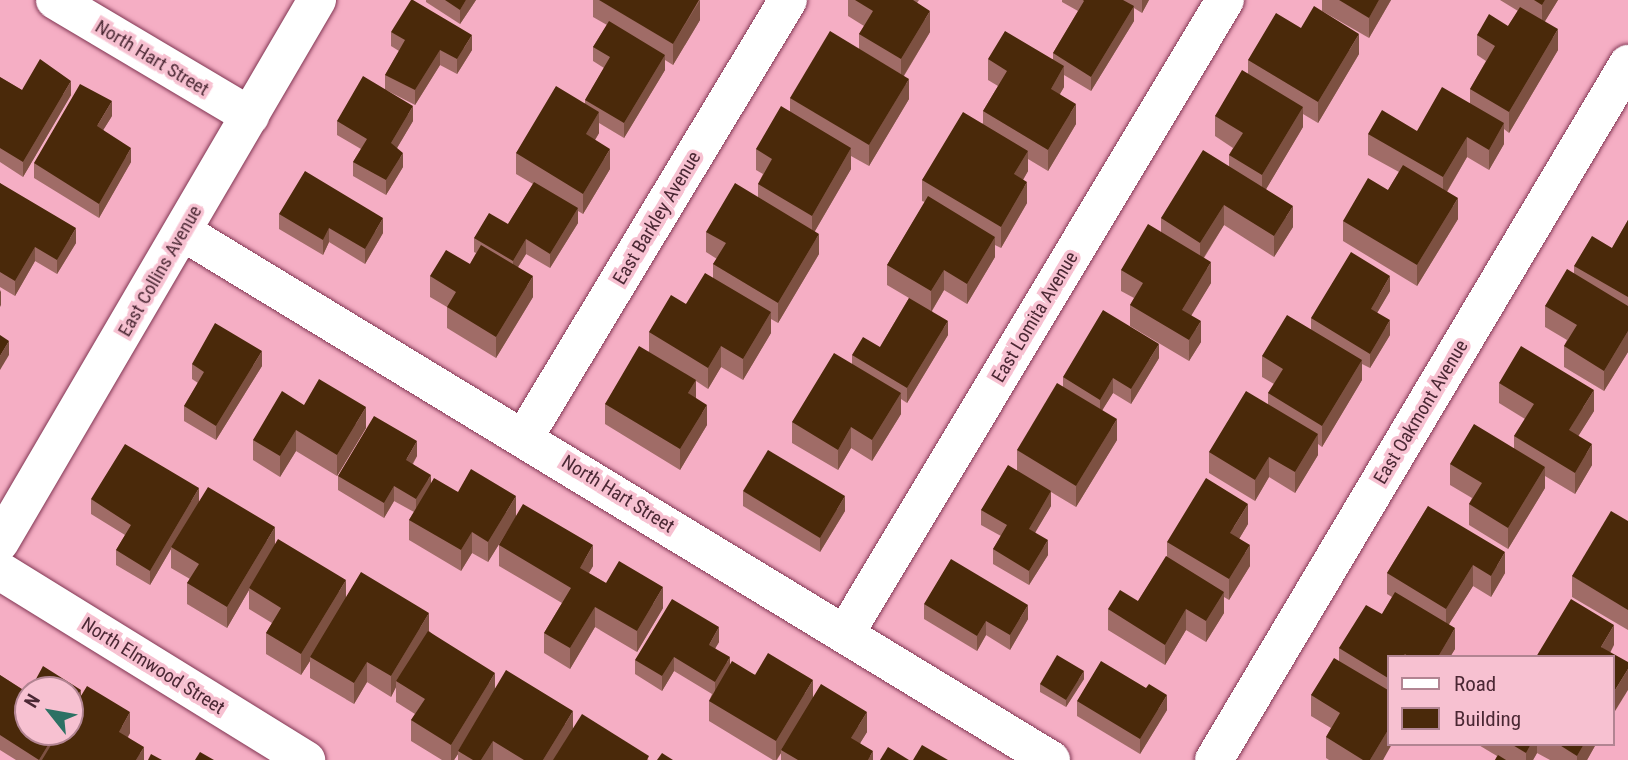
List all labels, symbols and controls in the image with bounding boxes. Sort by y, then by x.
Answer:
street label: North Hart Street [91,15,213,101]
street label: East Barkley Avenue [608,147,706,289]
street label: East Collins Avenue [113,201,207,341]
street label: East Lomita Avenue [987,248,1083,386]
street label: East Oakmont Avenue [1369,336,1473,488]
street label: North Hart Street [558,450,678,538]
street label: North Elmwood Street [77,613,229,719]
legend [1386,655,1614,746]
text: Road [1454,672,1496,696]
north arrow [14,676,84,746]
text: N [19,690,45,712]
text: Building [1454,707,1521,731]

